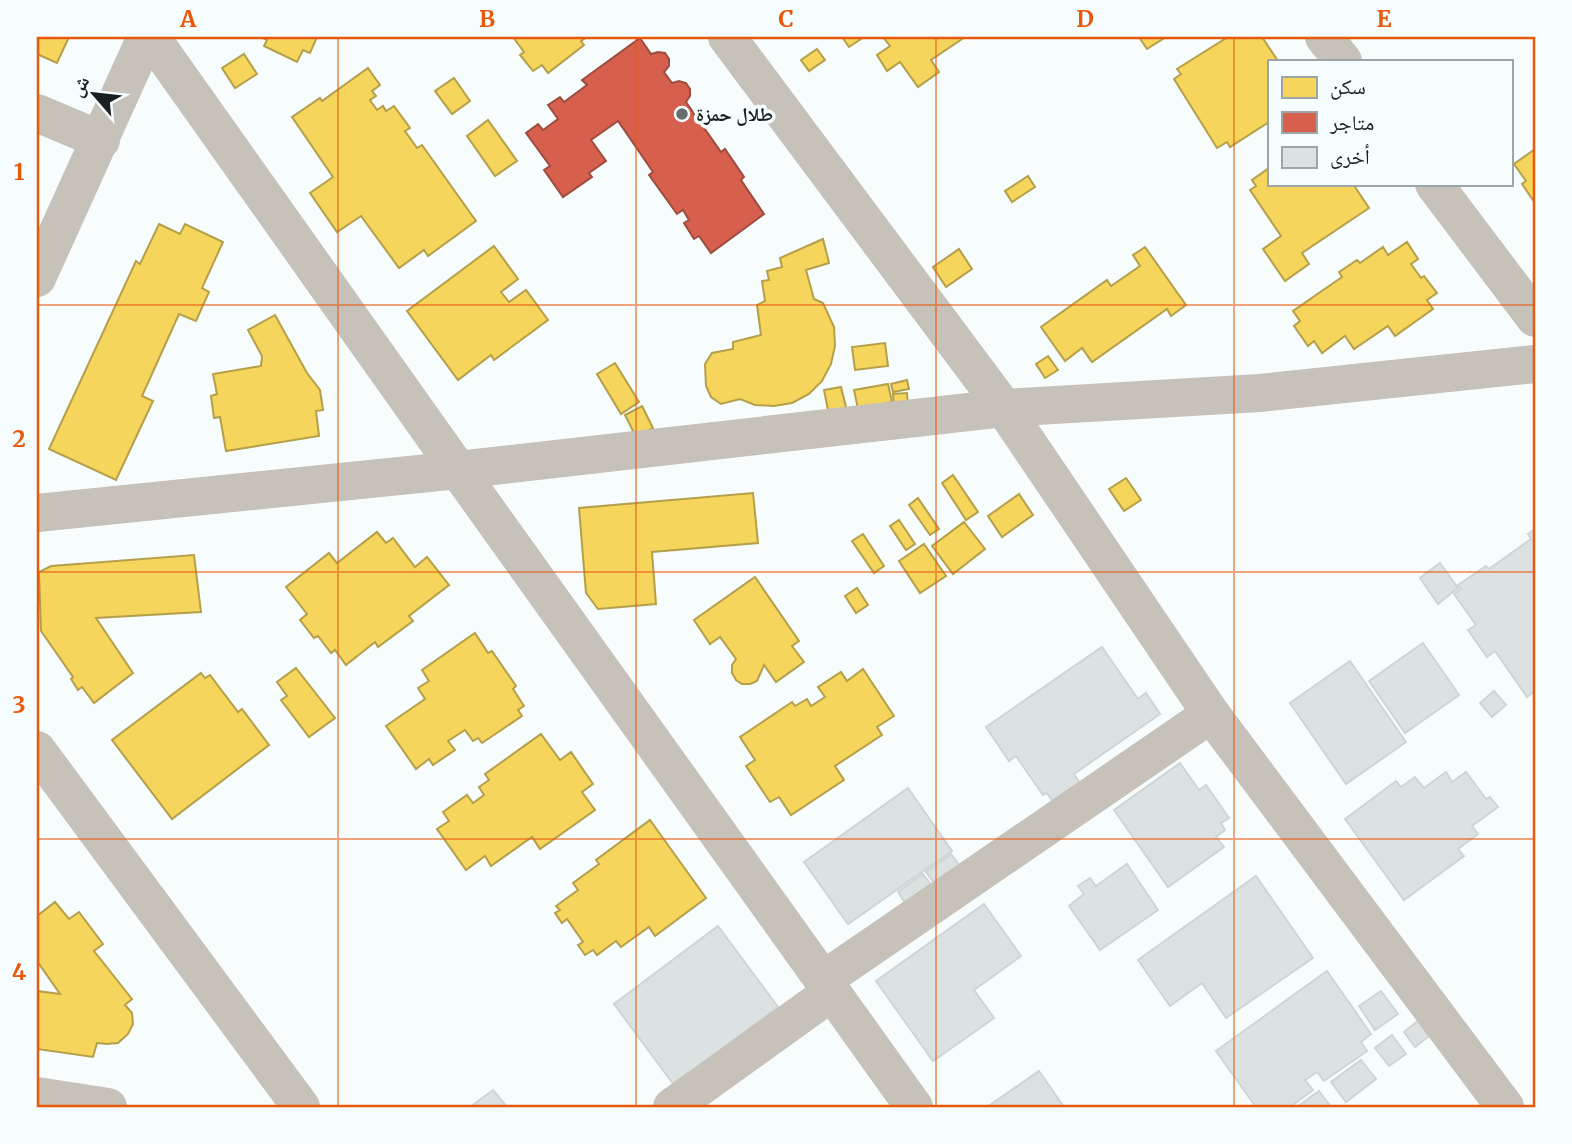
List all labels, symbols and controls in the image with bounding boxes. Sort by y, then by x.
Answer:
text: A [179,4,197,33]
text: B [479,4,495,33]
text: C [778,4,794,33]
text: D [1076,4,1094,33]
text: E [1376,4,1392,33]
north arrow [60,60,130,130]
legend [1268,60,1512,186]
text: ش [64,71,94,101]
text: سكن [1330,73,1366,100]
place label: طلال حمزة [696,102,773,126]
marker: طلال حمزة [674,106,690,122]
text: متاجر [1329,109,1374,136]
text: أخرى [1330,143,1370,170]
text: 1 [14,157,25,186]
text: 2 [12,424,26,453]
text: 3 [12,690,26,719]
text: 4 [12,957,27,986]

